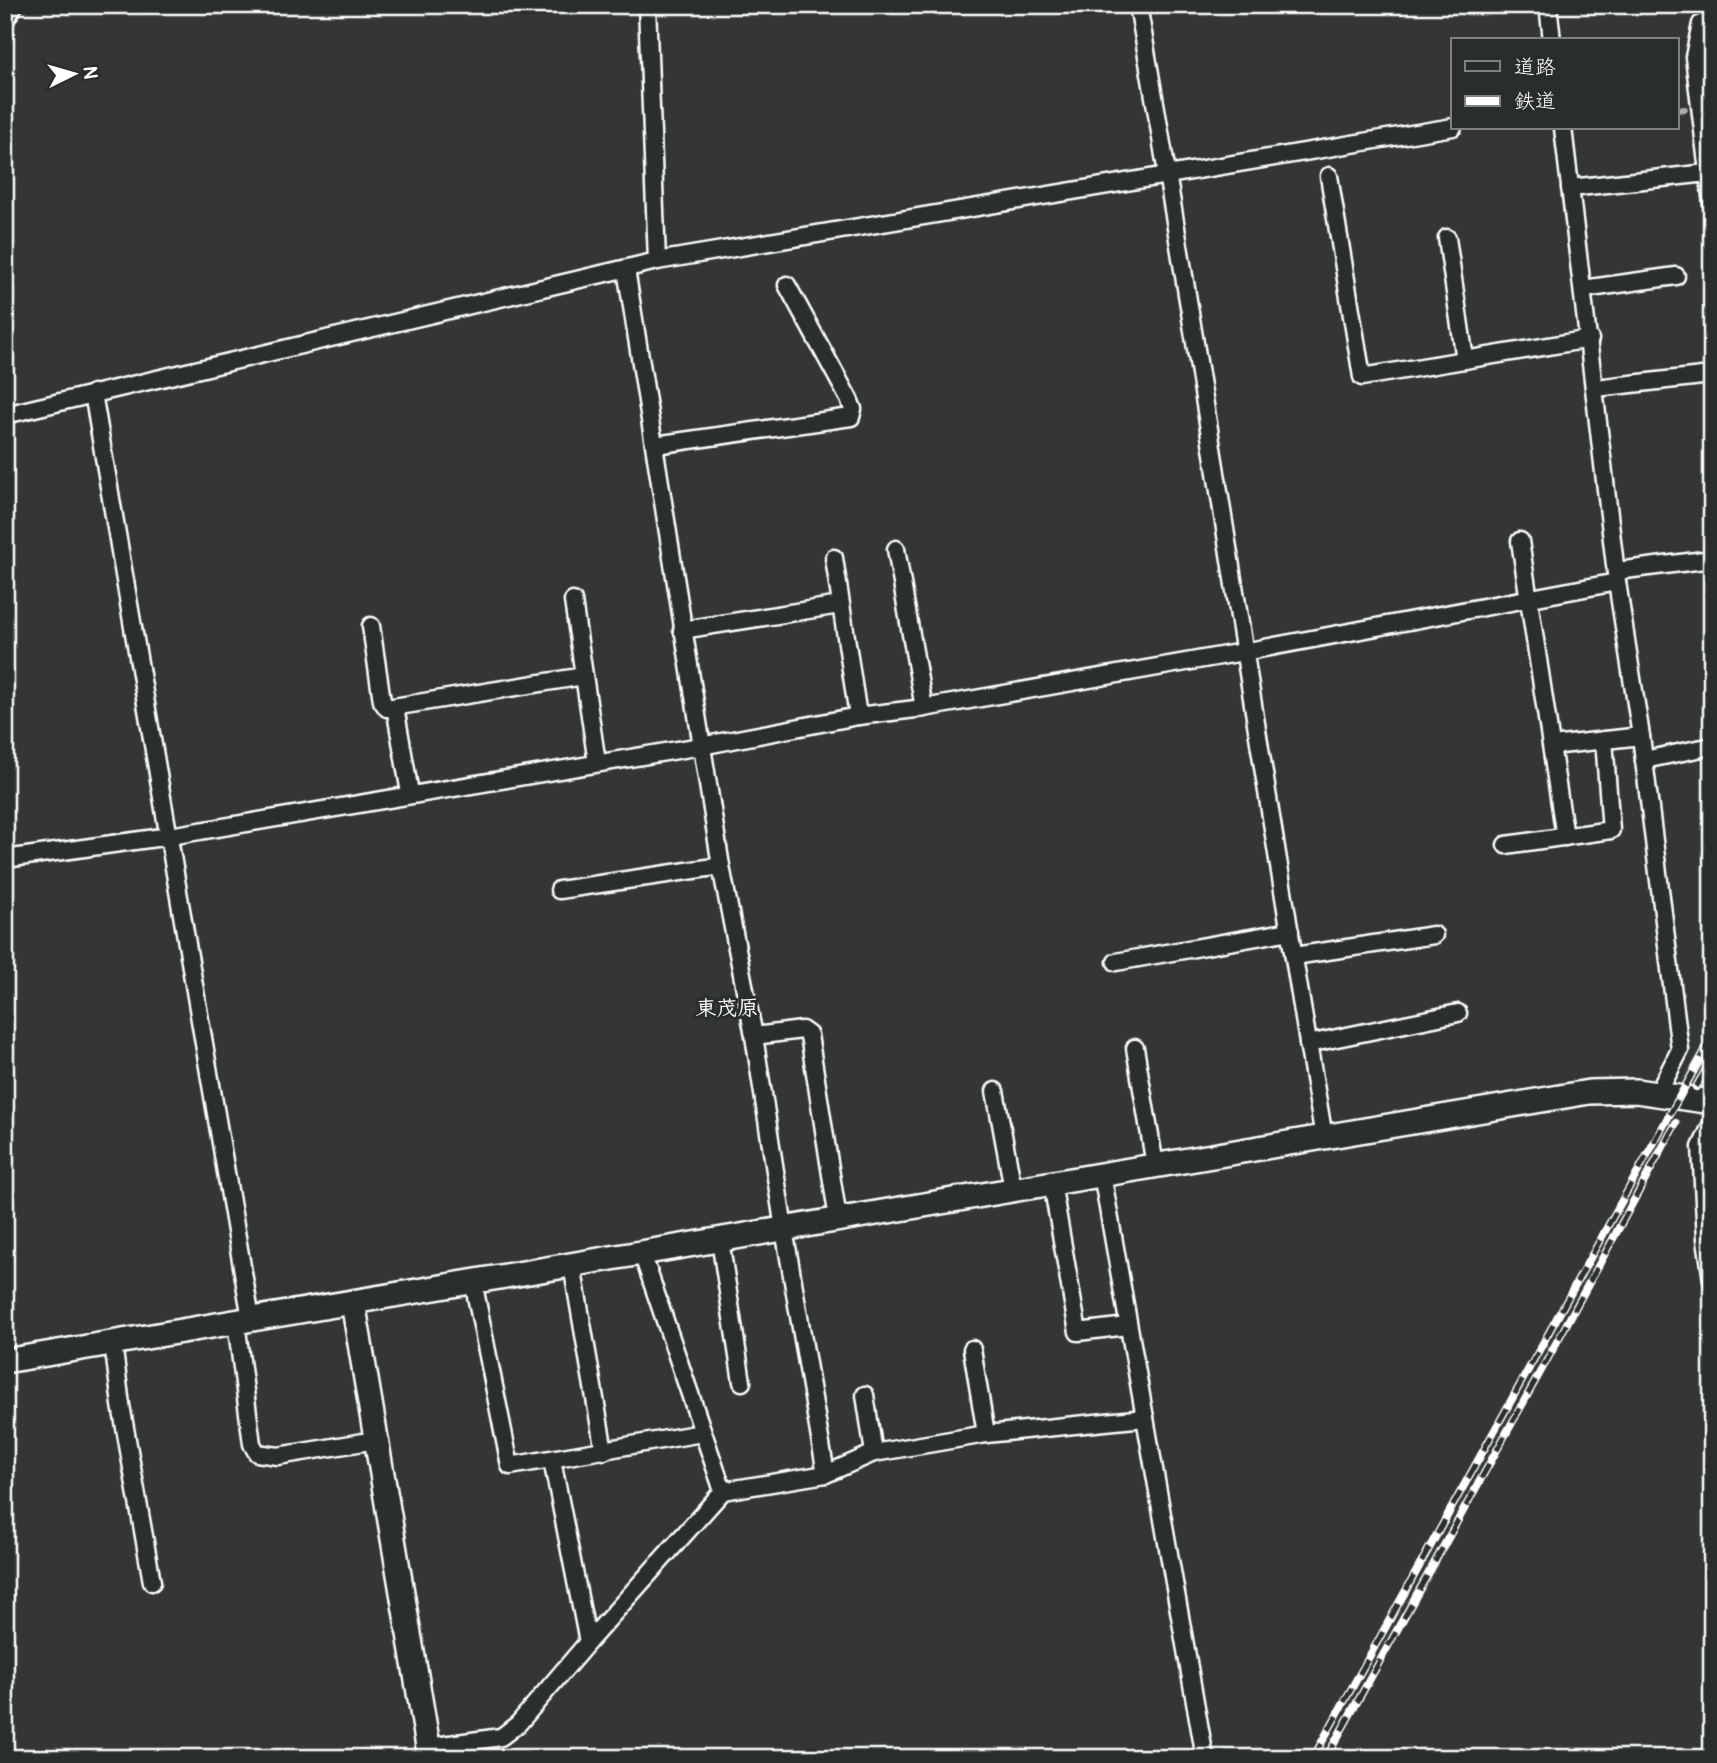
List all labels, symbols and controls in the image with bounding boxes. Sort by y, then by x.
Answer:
north arrow [38,38,108,108]
legend [1451,38,1678,130]
text: 道路 [1514,54,1556,81]
text: N [77,65,102,80]
text: 鉄道 [1514,88,1556,115]
district label: 東茂原 [696,995,759,1022]

